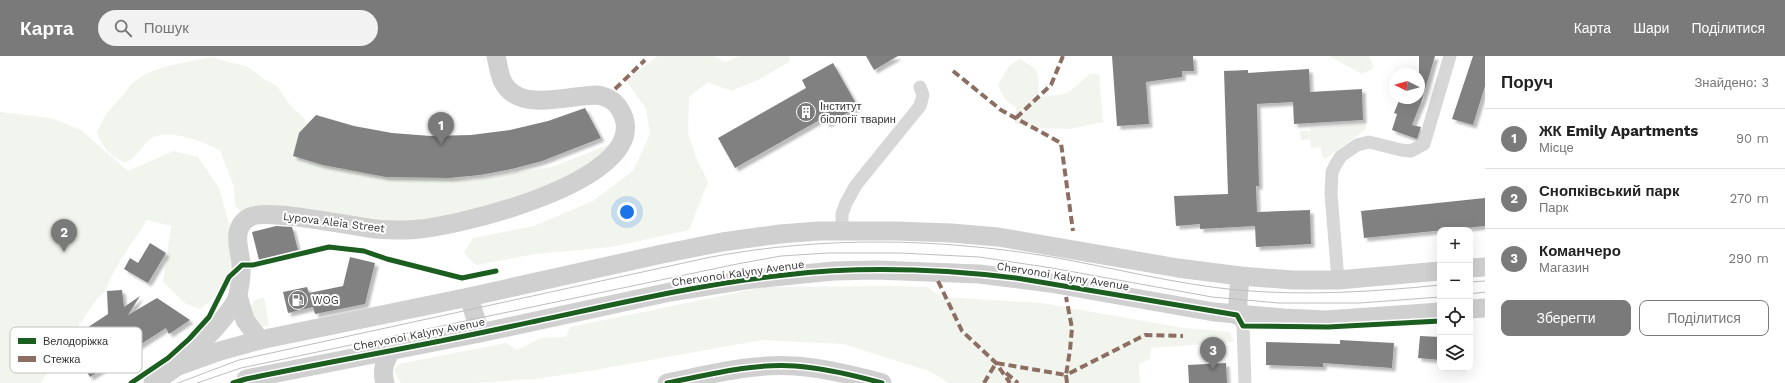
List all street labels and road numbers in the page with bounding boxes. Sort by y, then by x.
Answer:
street label: Lypova Aleia Street [282,210,386,235]
street label: Chervonoi Kalyny Avenue [671,258,805,289]
street label: Chervonoi Kalyny Avenue [996,260,1130,293]
street label: Chervonoi Kalyny Avenue [352,315,486,354]

